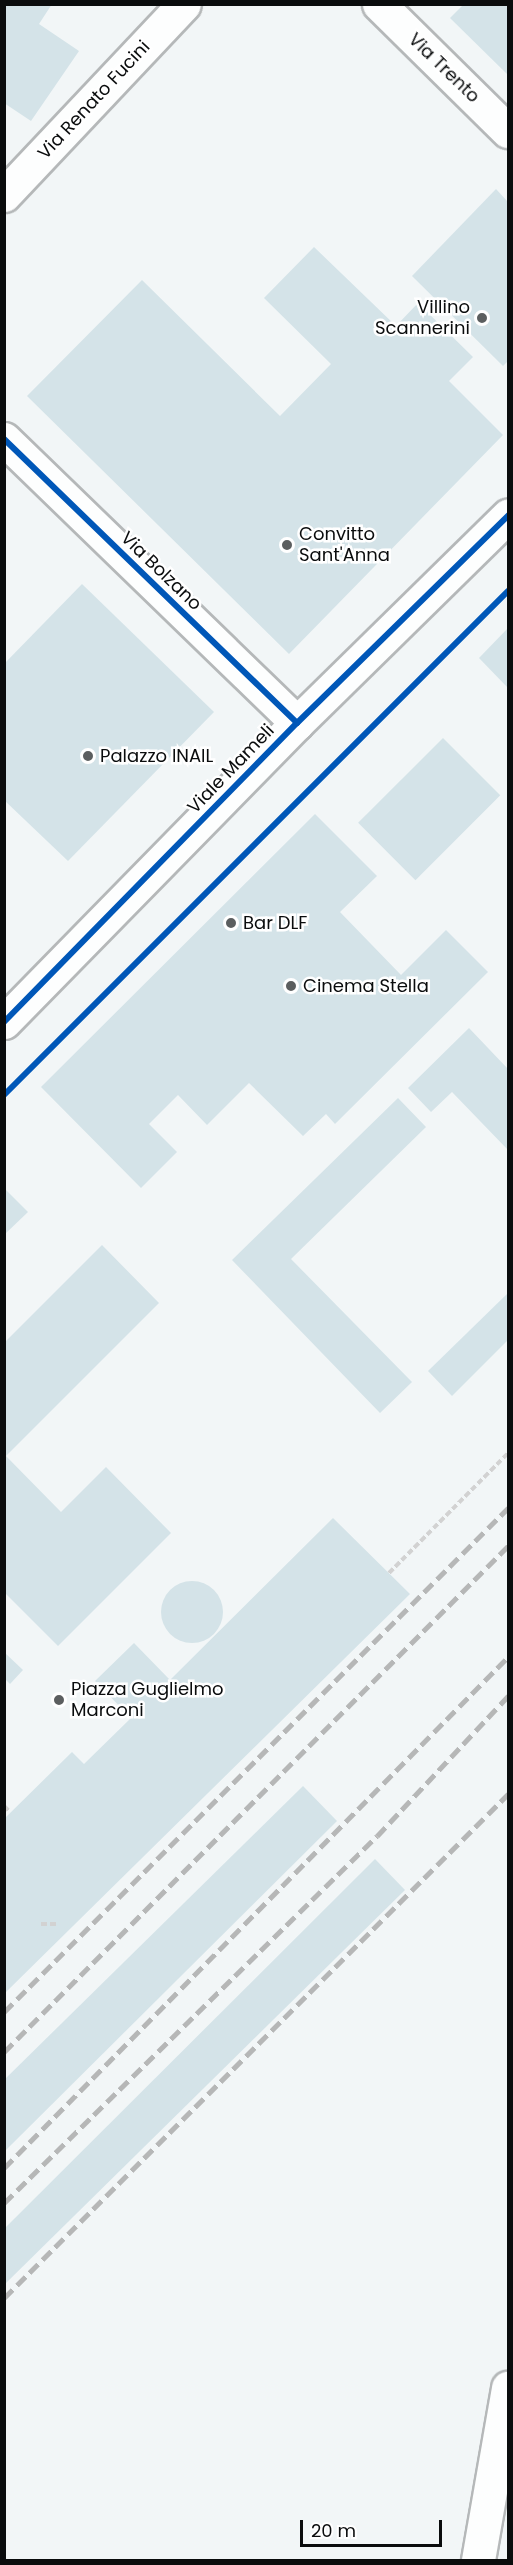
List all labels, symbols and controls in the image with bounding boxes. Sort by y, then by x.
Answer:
street label: Via Trento [404,29,484,107]
street label: Via Renato Fucini [34,36,154,164]
place label: Villino Scannerini [375,297,470,340]
marker: Villino Scannerini [475,311,489,325]
place label: Convitto Sant'Anna [299,524,390,566]
street label: Via Bolzano [116,527,206,615]
marker: Convitto Sant'Anna [280,538,294,552]
street label: Viale Mameli [183,720,279,818]
place label: Palazzo INAIL [100,745,213,767]
marker: Palazzo INAIL [81,749,95,763]
place label: Bar DLF [243,912,307,934]
marker: Bar DLF [224,916,238,930]
place label: Cinema Stella [303,975,429,997]
marker: Cinema Stella [284,979,298,993]
place label: Piazza Guglielmo Marconi [71,1679,224,1722]
marker: Piazza Guglielmo Marconi [52,1693,66,1707]
scale bar [303,2508,446,2546]
text: 20 m [311,2518,356,2543]

